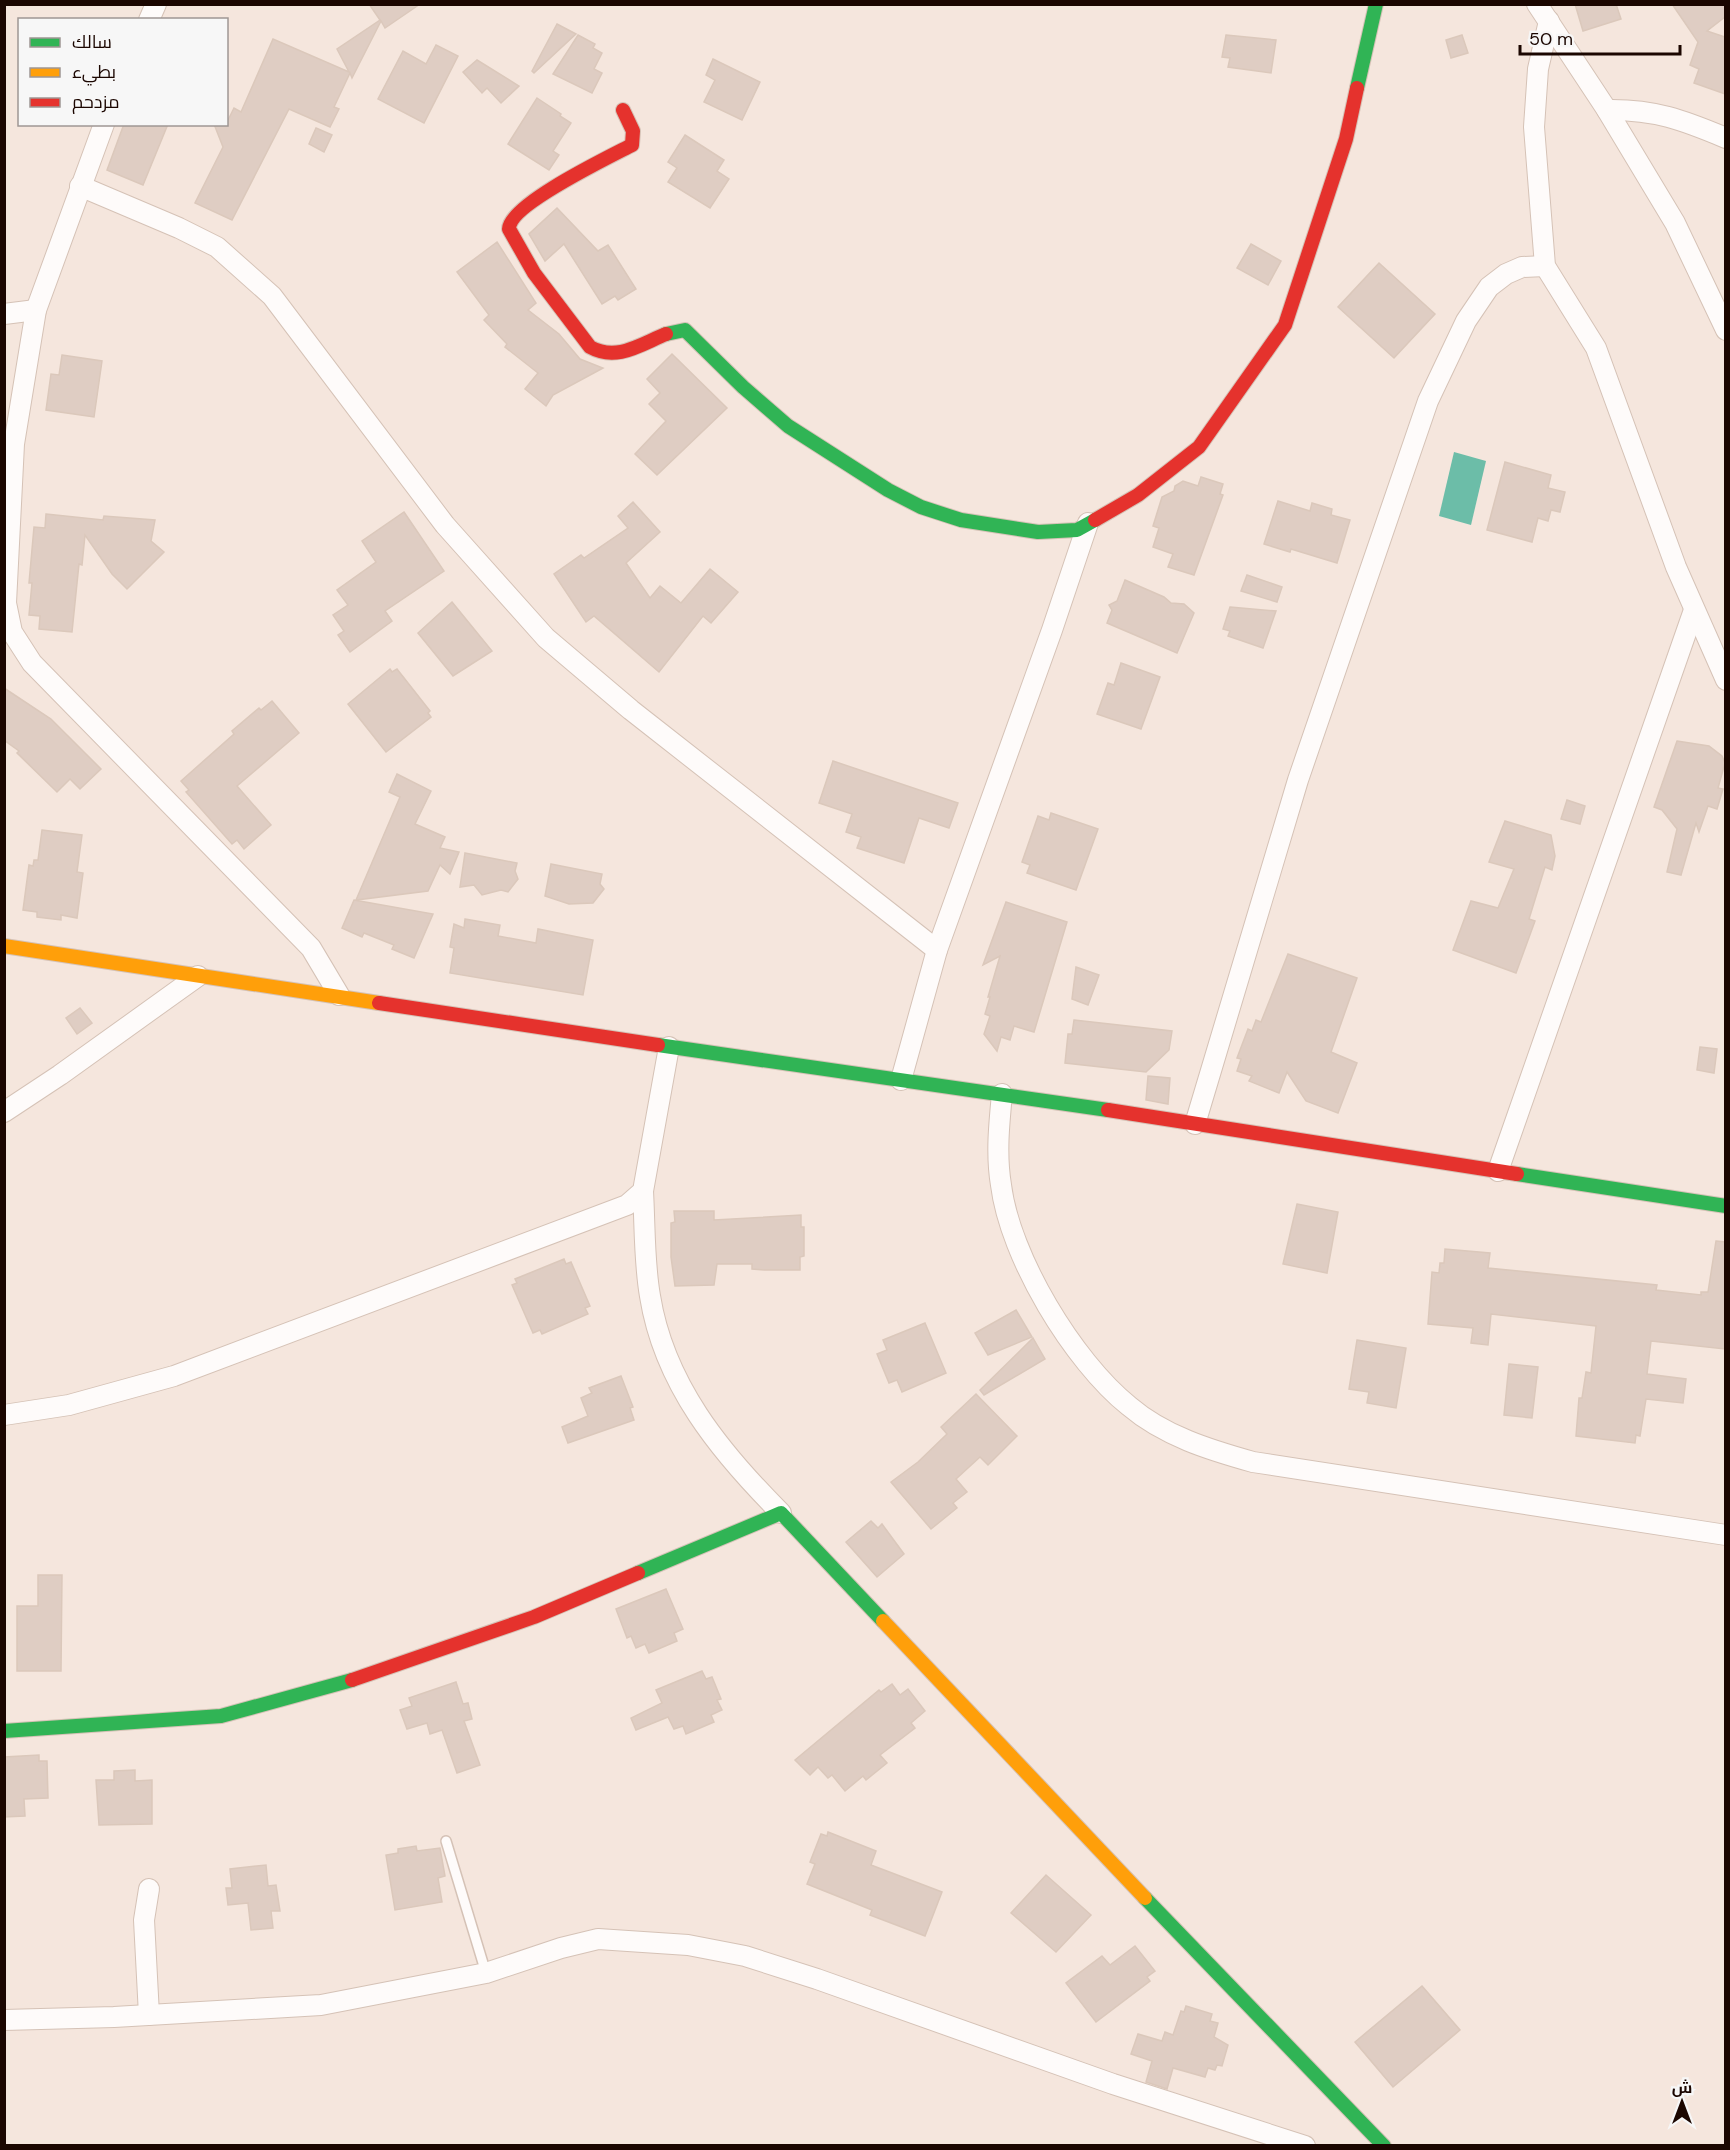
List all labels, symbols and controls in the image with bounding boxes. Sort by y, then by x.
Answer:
legend [18,18,228,126]
scale bar [1520,18,1680,56]
text: 50 m [1529,27,1573,51]
text: سالك [72,30,112,54]
text: بطيء [72,60,116,86]
text: مزدحم [72,90,120,114]
north arrow [1652,2072,1712,2132]
text: ش [1672,2077,1692,2098]

